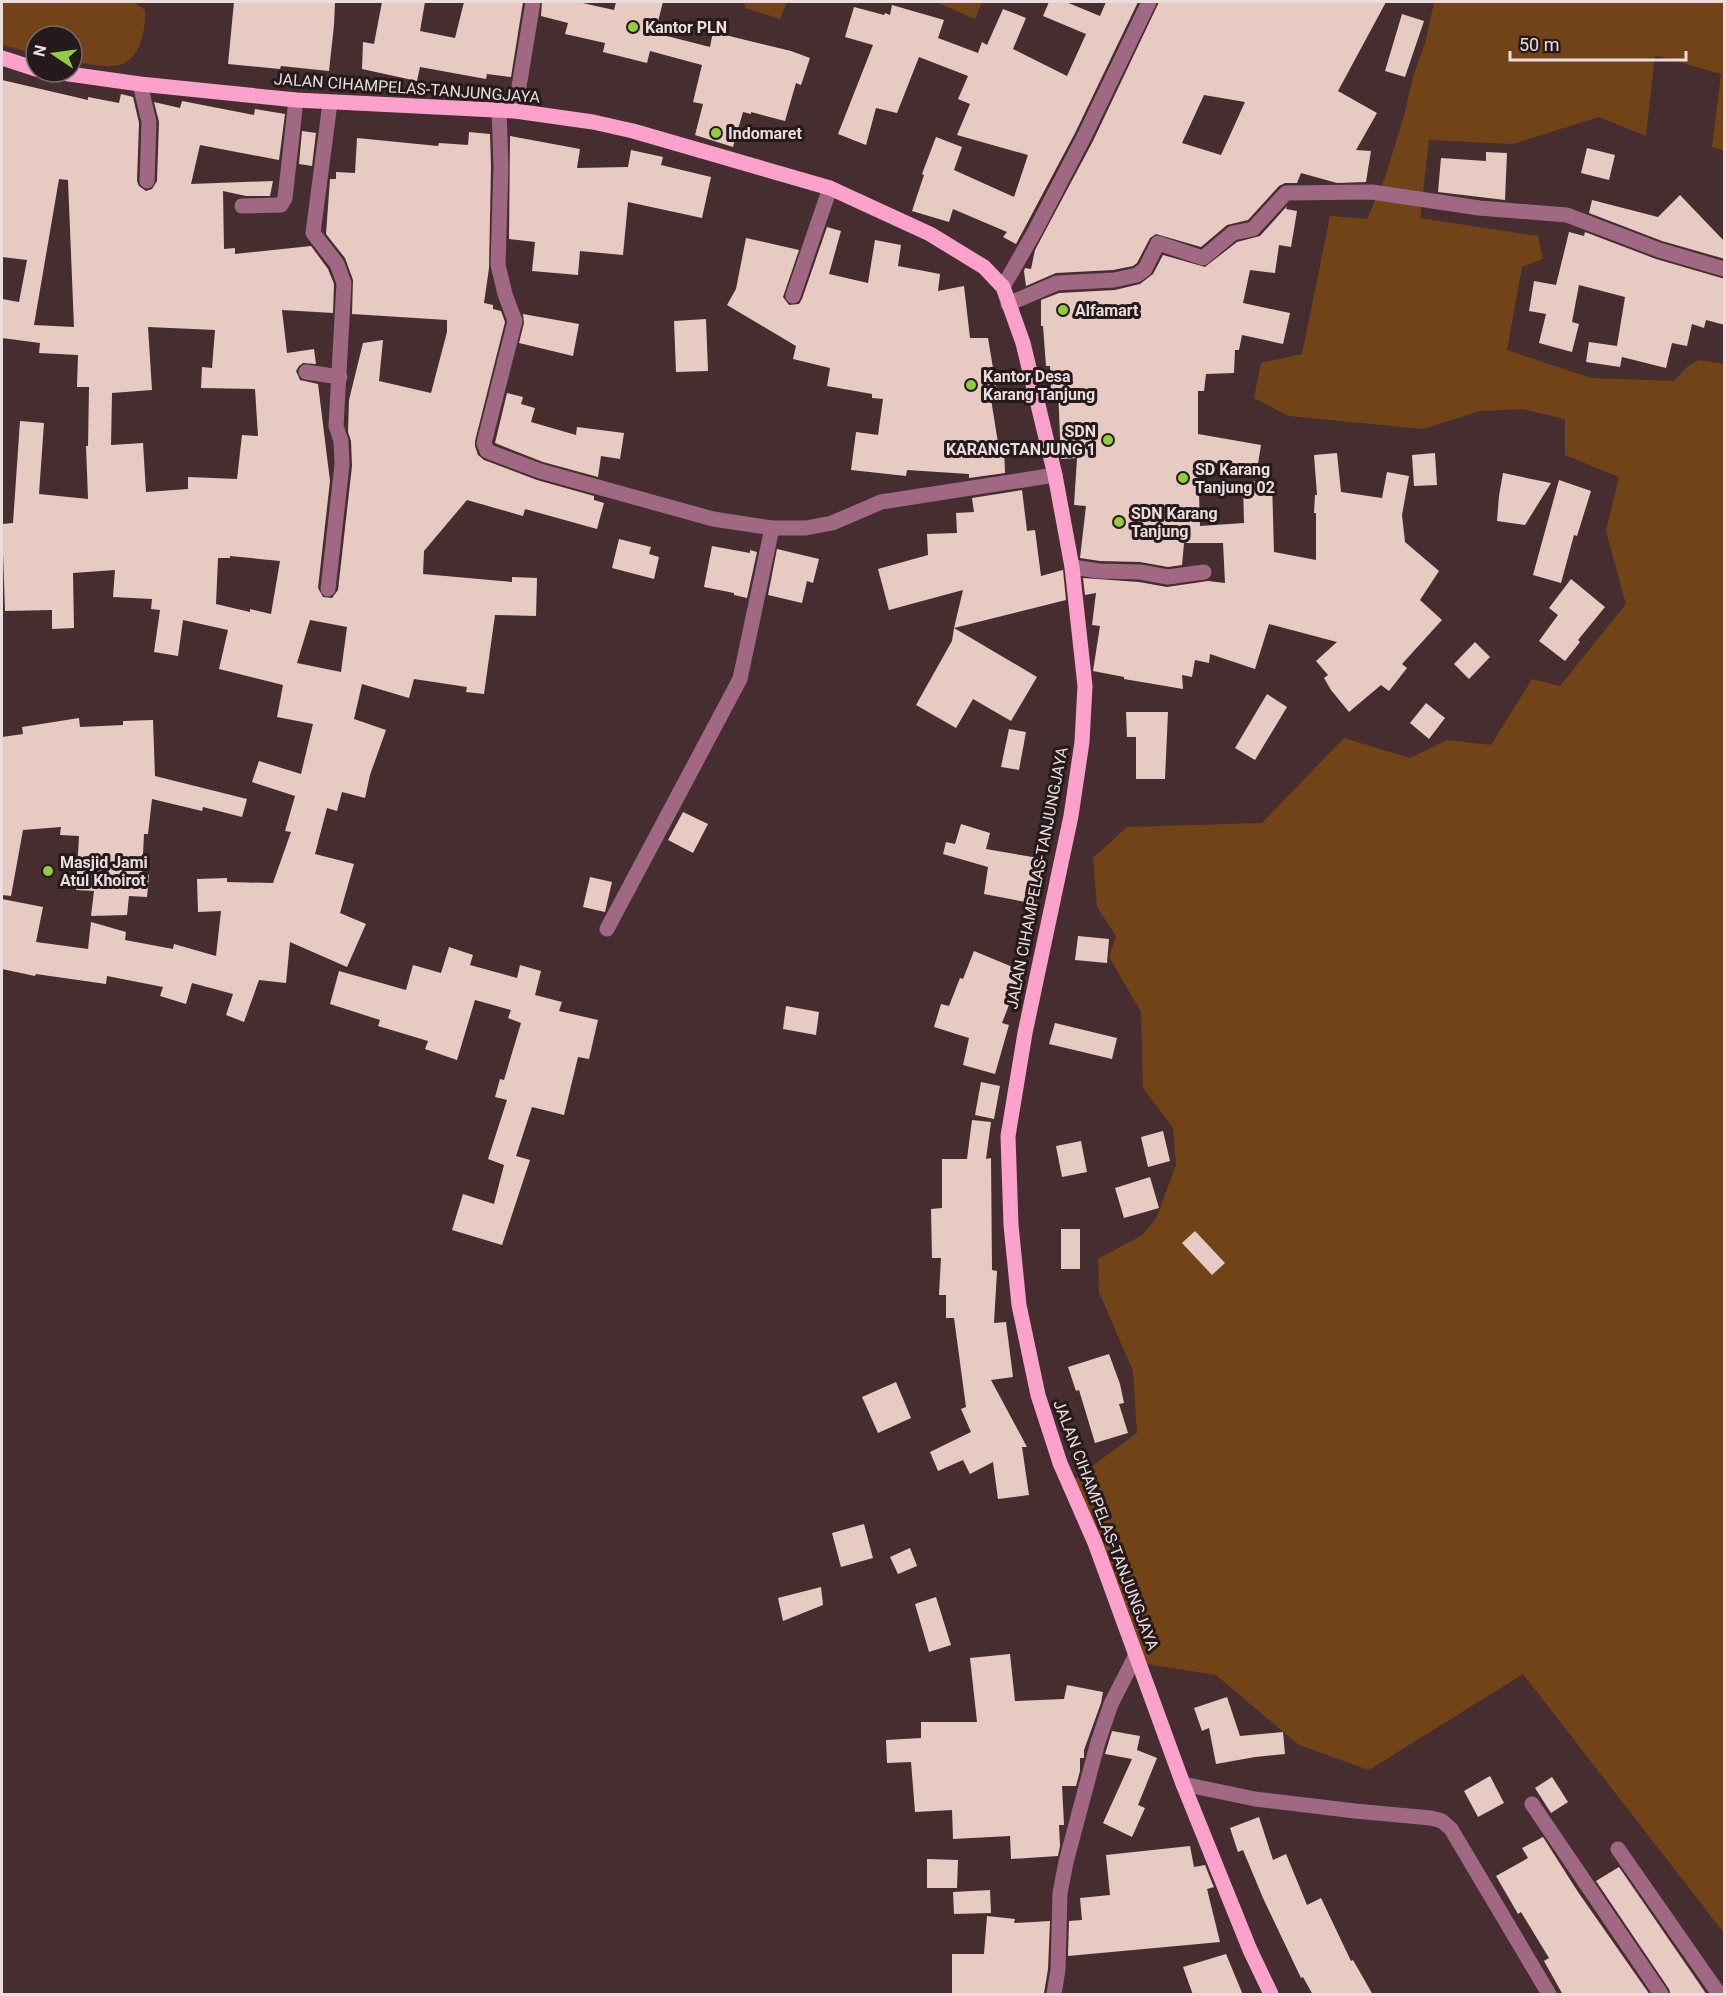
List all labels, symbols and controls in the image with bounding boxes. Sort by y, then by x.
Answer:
place label: Kantor PLN [645,18,727,37]
marker: Kantor PLN [626,20,640,34]
north arrow [24,24,84,84]
scale bar [1510,24,1686,62]
text: 50 m [1519,34,1559,55]
text: N [29,43,50,58]
street label: JALAN CIHAMPELAS-TANJUNGJAYA [273,69,541,107]
place label: Indomaret [728,124,802,143]
marker: Indomaret [709,126,723,140]
place label: Alfamart [1075,301,1139,320]
marker: Alfamart [1056,303,1070,317]
place label: Kantor Desa Karang Tanjung [983,367,1095,404]
marker: Kantor Desa Karang Tanjung [964,378,978,392]
place label: SDN KARANGTANJUNG 1 [946,422,1096,459]
marker: SDN KARANGTANJUNG 1 [1101,433,1115,447]
place label: SD Karang Tanjung 02 [1195,460,1275,497]
marker: SD Karang Tanjung 02 [1176,471,1190,485]
place label: SDN Karang Tanjung [1131,504,1218,541]
marker: SDN Karang Tanjung [1112,515,1126,529]
street label: JALAN CIHAMPELAS-TANJUNGJAYA [1002,745,1072,1011]
place label: Masjid Jami Atul Khoirot [60,853,148,890]
marker: Masjid Jami Atul Khoirot [41,864,55,878]
street label: JALAN CIHAMPELAS-TANJUNGJAYA [1049,1397,1163,1653]

